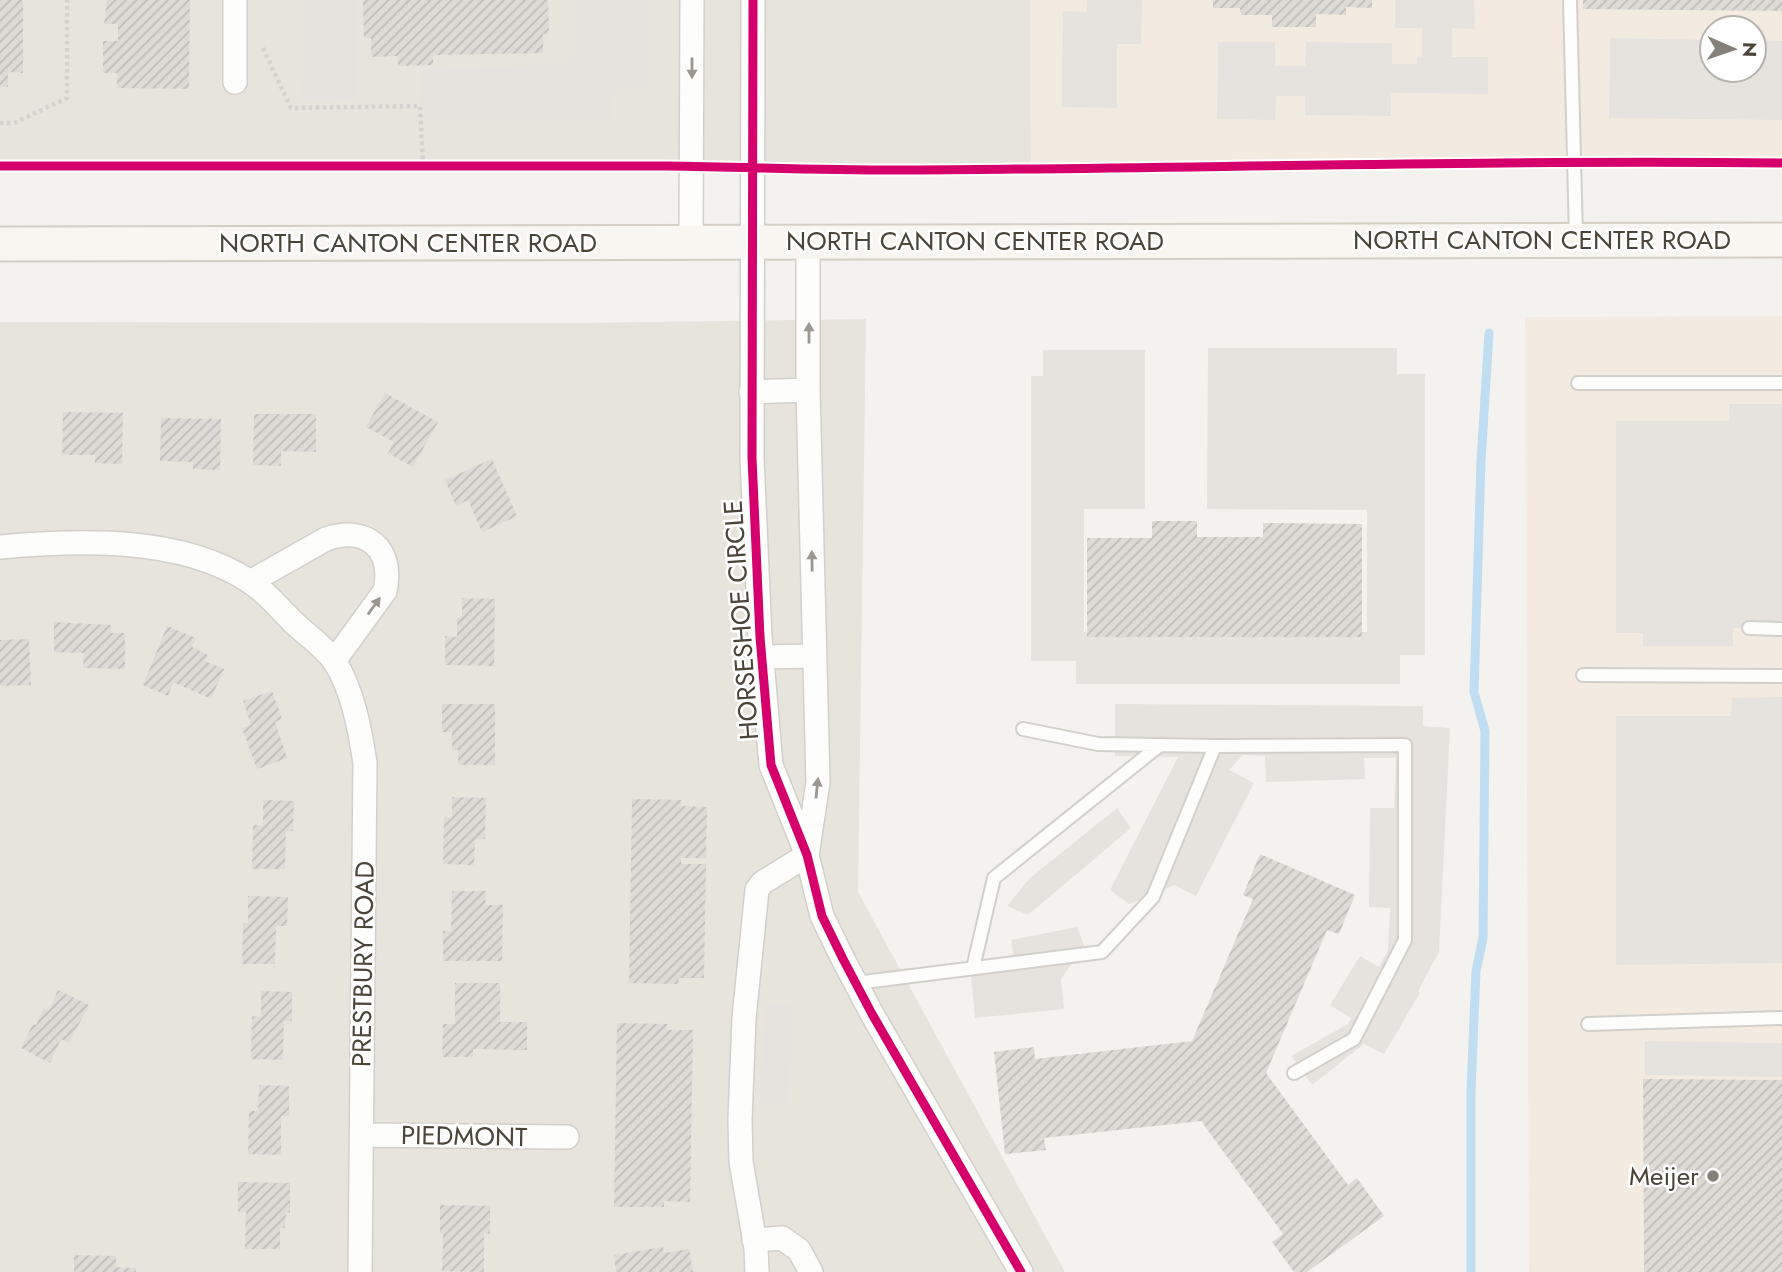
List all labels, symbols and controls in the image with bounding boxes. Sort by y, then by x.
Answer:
north arrow [1698,14,1768,84]
text: N [1736,42,1763,58]
one-way arrow [686,57,698,79]
street label: NORTH CANTON CENTER ROAD [1353,221,1731,259]
street label: NORTH CANTON CENTER ROAD [786,222,1164,260]
street label: NORTH CANTON CENTER ROAD [219,224,597,262]
one-way arrow [803,322,815,344]
street label: HORSESHOE CIRCLE [714,499,768,741]
one-way arrow [807,549,818,571]
one-way arrow [367,597,381,615]
one-way arrow [811,777,822,799]
street label: PRESTBURY ROAD [342,861,384,1067]
street label: PIEDMONT [400,1116,528,1156]
place label: Meijer [1629,1157,1699,1195]
marker: Meijer [1705,1168,1721,1184]

